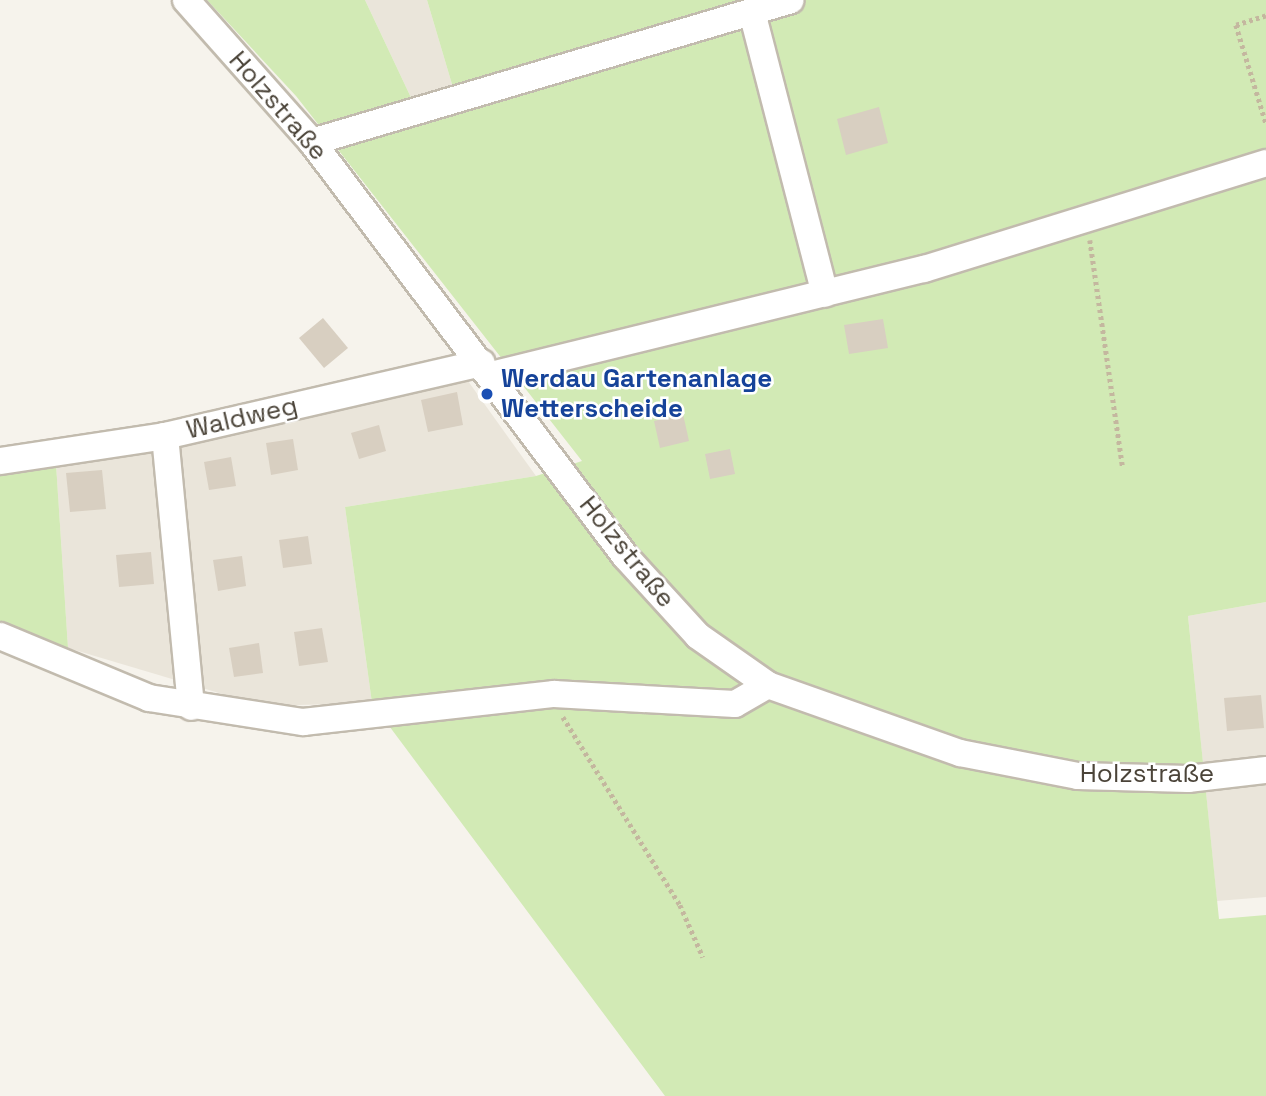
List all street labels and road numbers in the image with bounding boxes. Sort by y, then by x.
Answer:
street label: Holzstraße [222,45,334,167]
street label: Waldweg [183,390,301,446]
street label: Holzstraße [573,490,681,614]
street label: Holzstraße [1080,758,1214,790]

